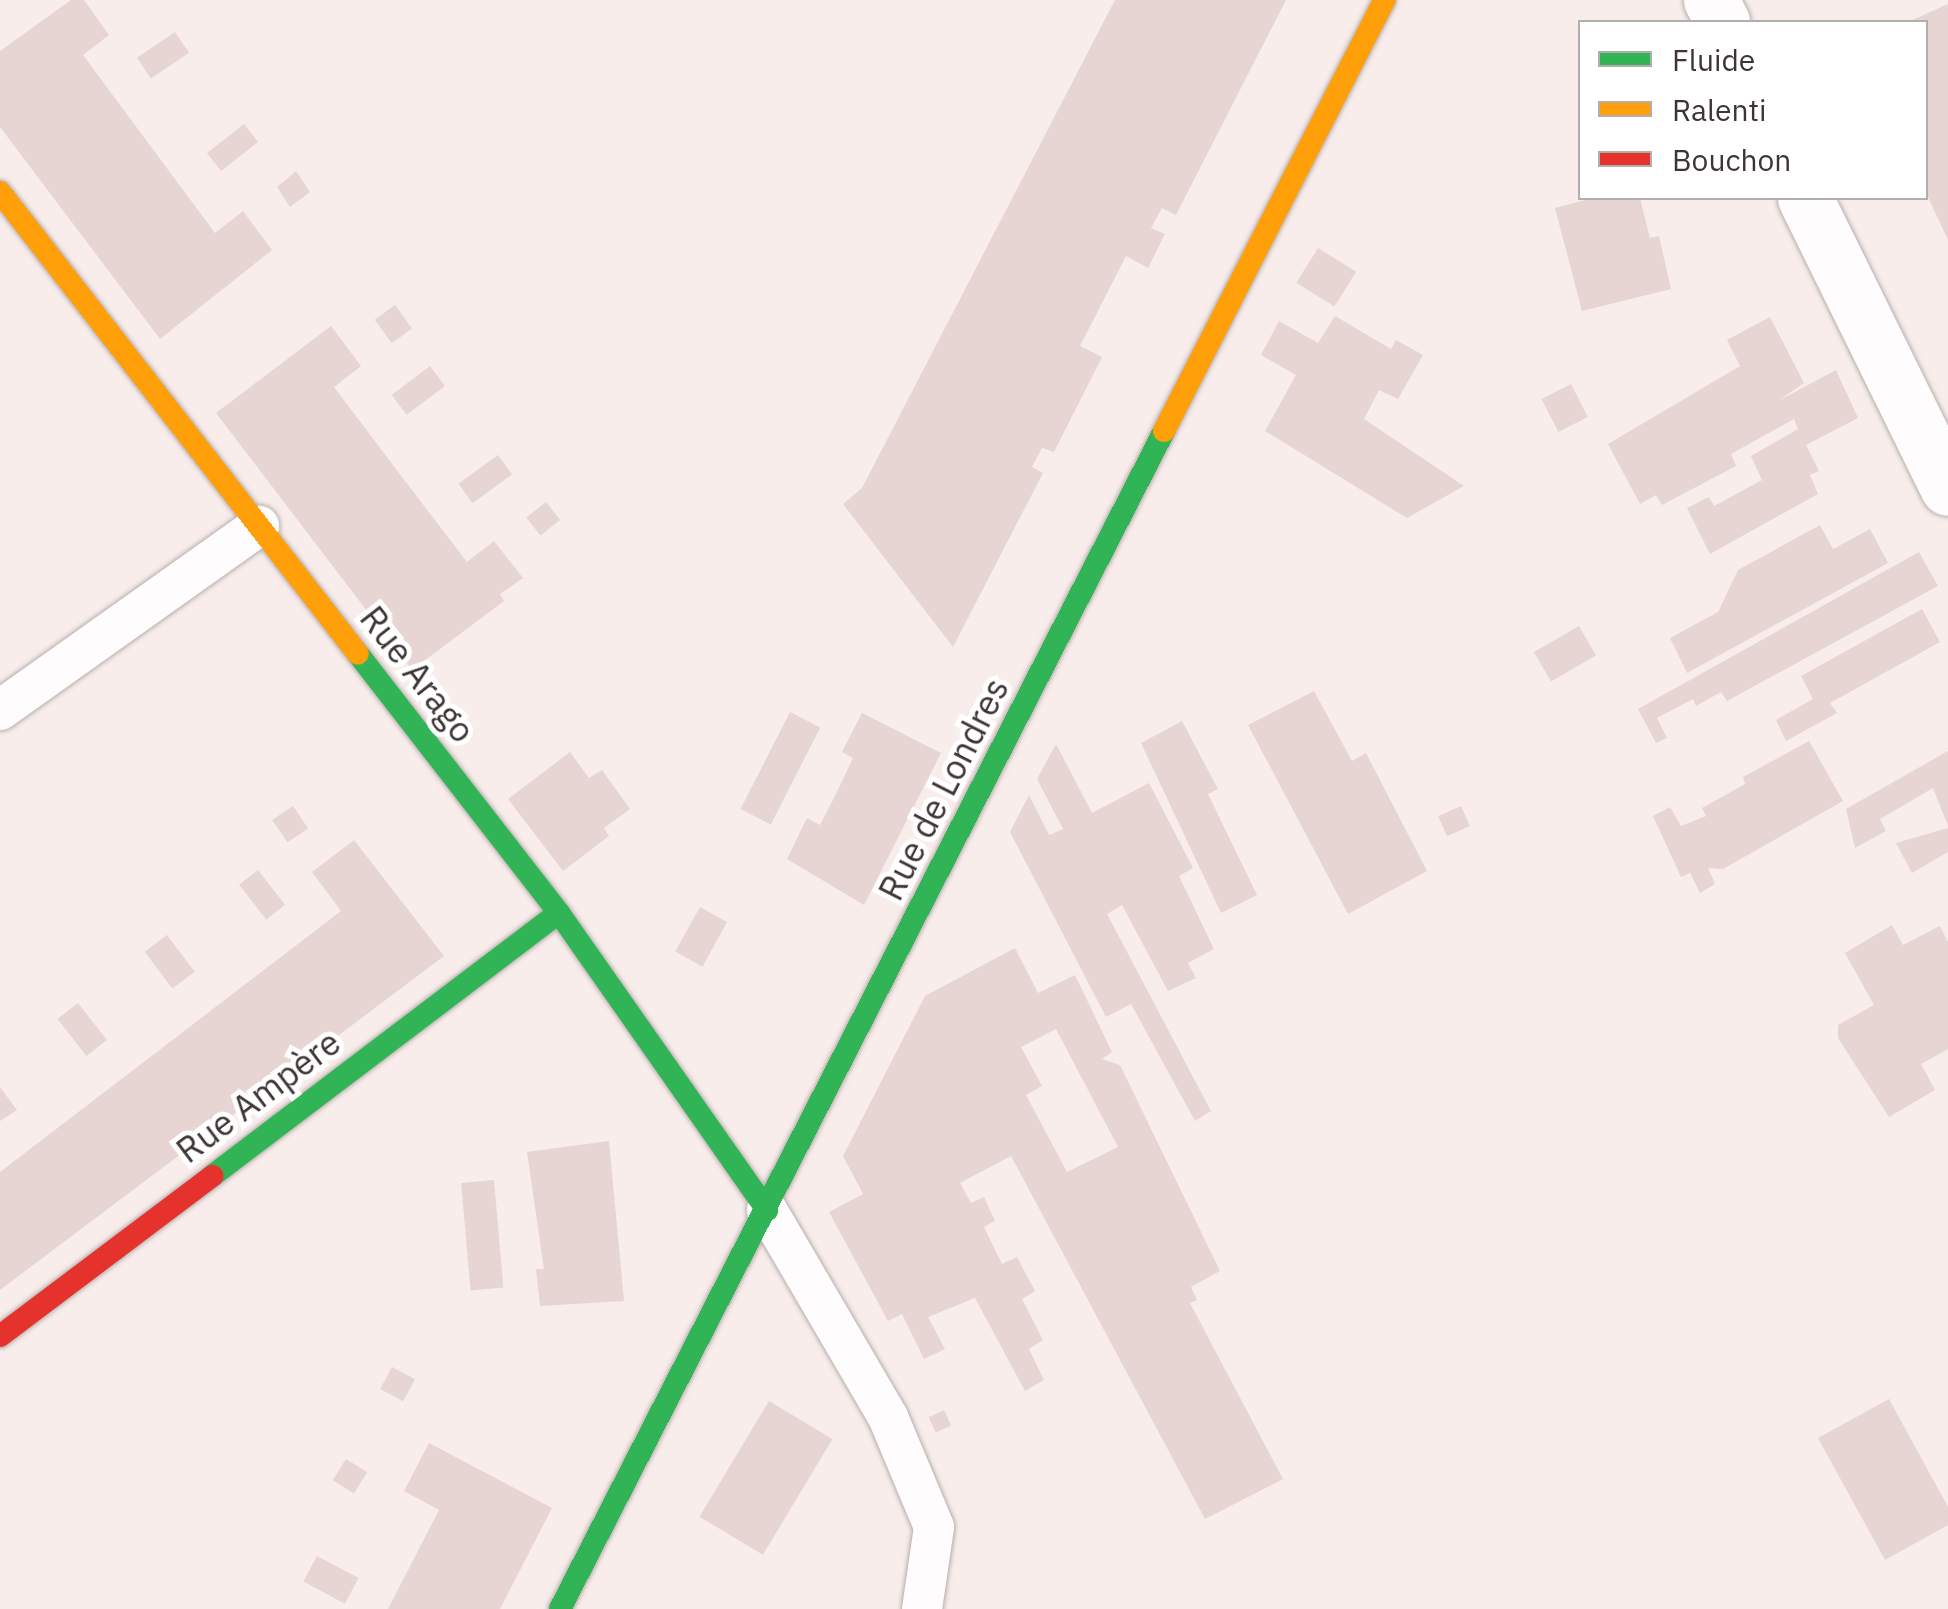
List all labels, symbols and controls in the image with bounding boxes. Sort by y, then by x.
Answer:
legend [1578,20,1928,200]
text: Fluide [1672,40,1755,79]
text: Ralenti [1672,90,1767,129]
text: Bouchon [1672,140,1791,179]
street label: Rue Arago [352,597,484,751]
street label: Rue de Londres [869,671,1017,907]
street label: Rue Ampère [168,1021,348,1171]

